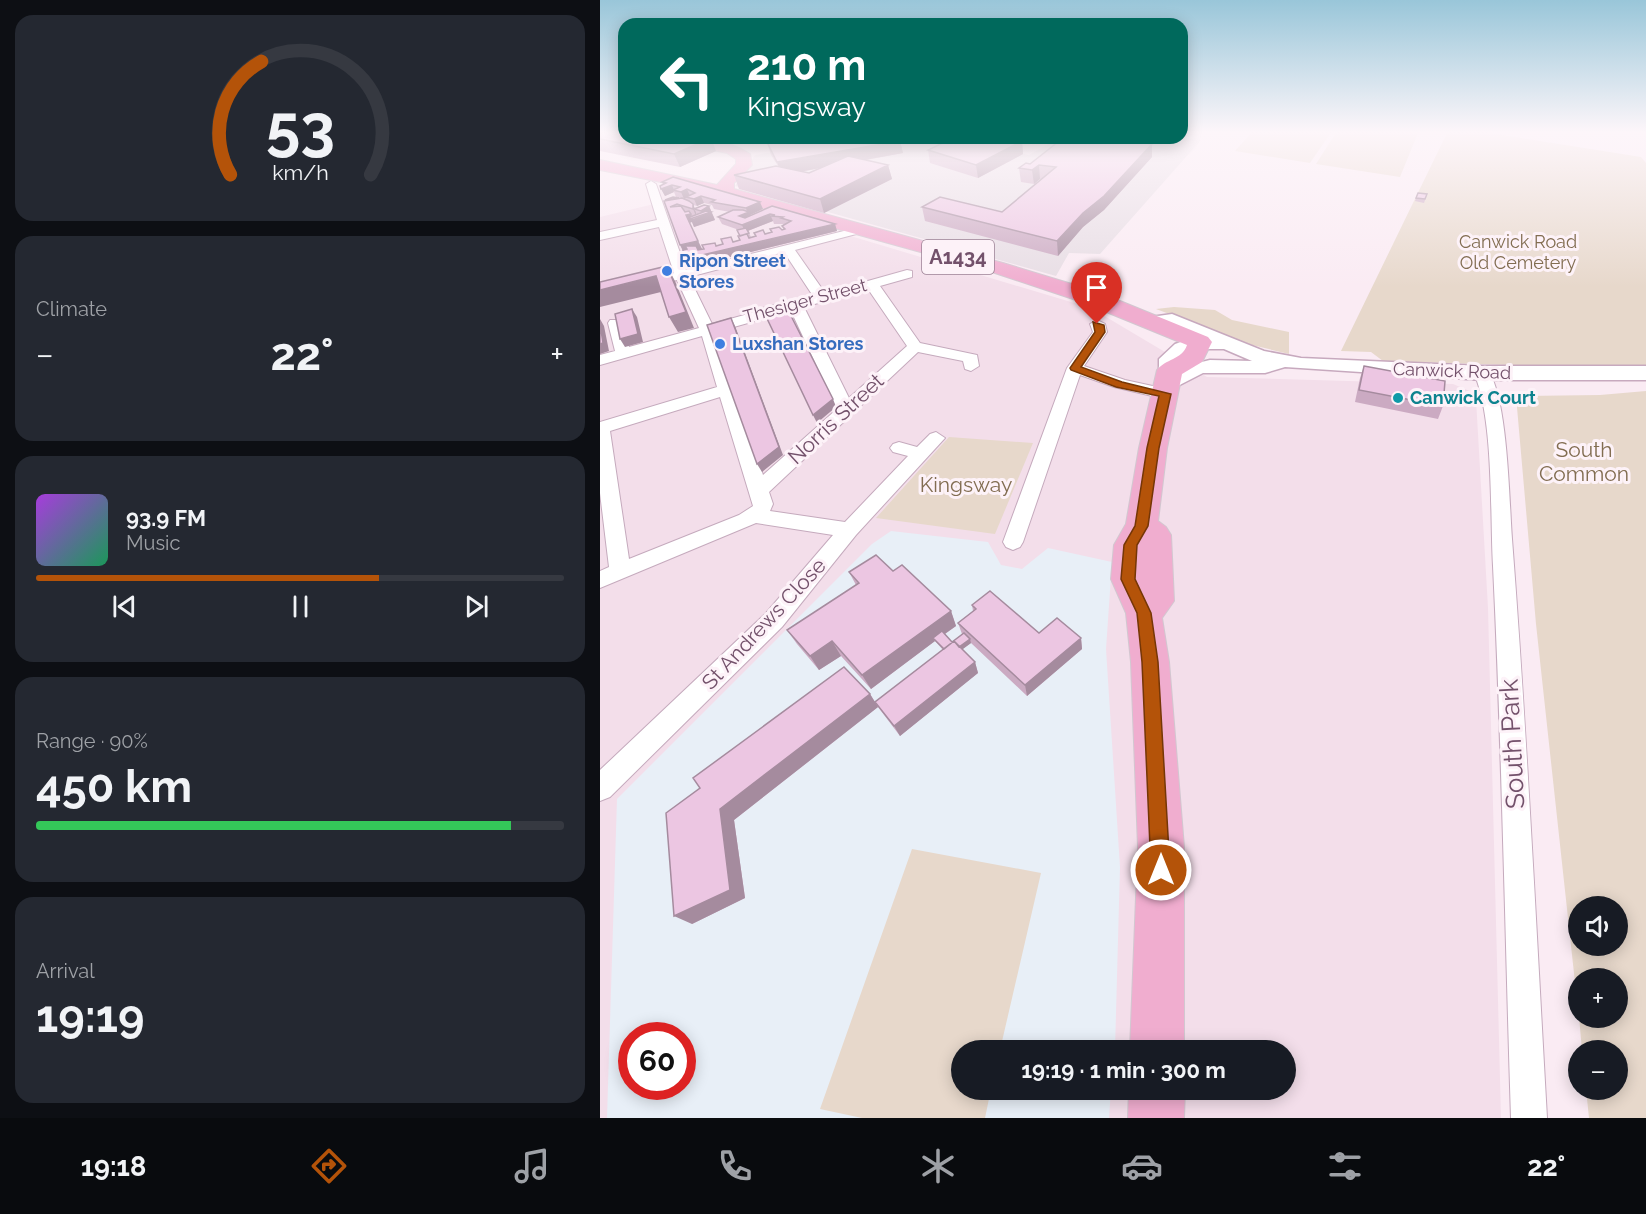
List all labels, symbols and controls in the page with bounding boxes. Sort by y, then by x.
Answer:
text: 210 m [747,41,866,90]
icon: left [648,42,726,120]
text: 53 [265,90,335,164]
text: Kingsway [747,91,866,122]
text: km/h [272,160,328,185]
park label: Canwick Road Old Cemetery [1459,231,1577,273]
road number: A1434 [922,240,994,274]
place label: Ripon Street Stores [679,250,786,292]
pin [1071,262,1122,324]
marker: Ripon Street Stores [660,264,674,278]
icon: arrive [1080,271,1113,304]
street label: Thesiger Street [741,274,869,327]
text: Climate [36,297,107,321]
text: 22° [270,328,334,381]
place label: Luxshan Stores [732,333,864,354]
text: − [36,335,54,374]
text: + [550,335,564,374]
marker: Luxshan Stores [713,337,727,351]
street label: Canwick Road [1393,358,1511,383]
street label: Norris Street [783,368,889,469]
place label: Canwick Court [1410,387,1536,408]
marker: Canwick Court [1391,391,1405,405]
park label: South Common [1539,437,1629,486]
park label: Kingsway [920,472,1012,497]
text: 93.9 FM [126,505,206,531]
text: Music [126,531,180,555]
street label: St Andrews Close [696,553,831,694]
icon: previous [108,590,141,623]
icon: pause [284,590,317,623]
icon: next [460,590,493,623]
street label: South Park [1494,678,1530,810]
text: Range · 90% [36,729,148,753]
text: 450 km [36,760,192,813]
position arrow [1129,838,1193,902]
map controls [1568,896,1628,1100]
button: sound [1568,896,1628,956]
text: Arrival [36,959,95,983]
button: + [1568,968,1628,1028]
text: 19:19 [36,990,145,1043]
speed limit sign: 60 [618,1022,696,1100]
button: − [1568,1040,1628,1100]
text: 19:19 · 1 min · 300 m [1021,1057,1226,1083]
icon: directions [308,1145,350,1187]
icon: music [511,1145,553,1187]
icon: phone [714,1145,756,1187]
icon: climate [917,1145,959,1187]
icon: car [1121,1145,1163,1187]
icon: filters [1324,1145,1366,1187]
text: 19:18 [81,1151,146,1182]
text: 22° [1527,1151,1565,1182]

